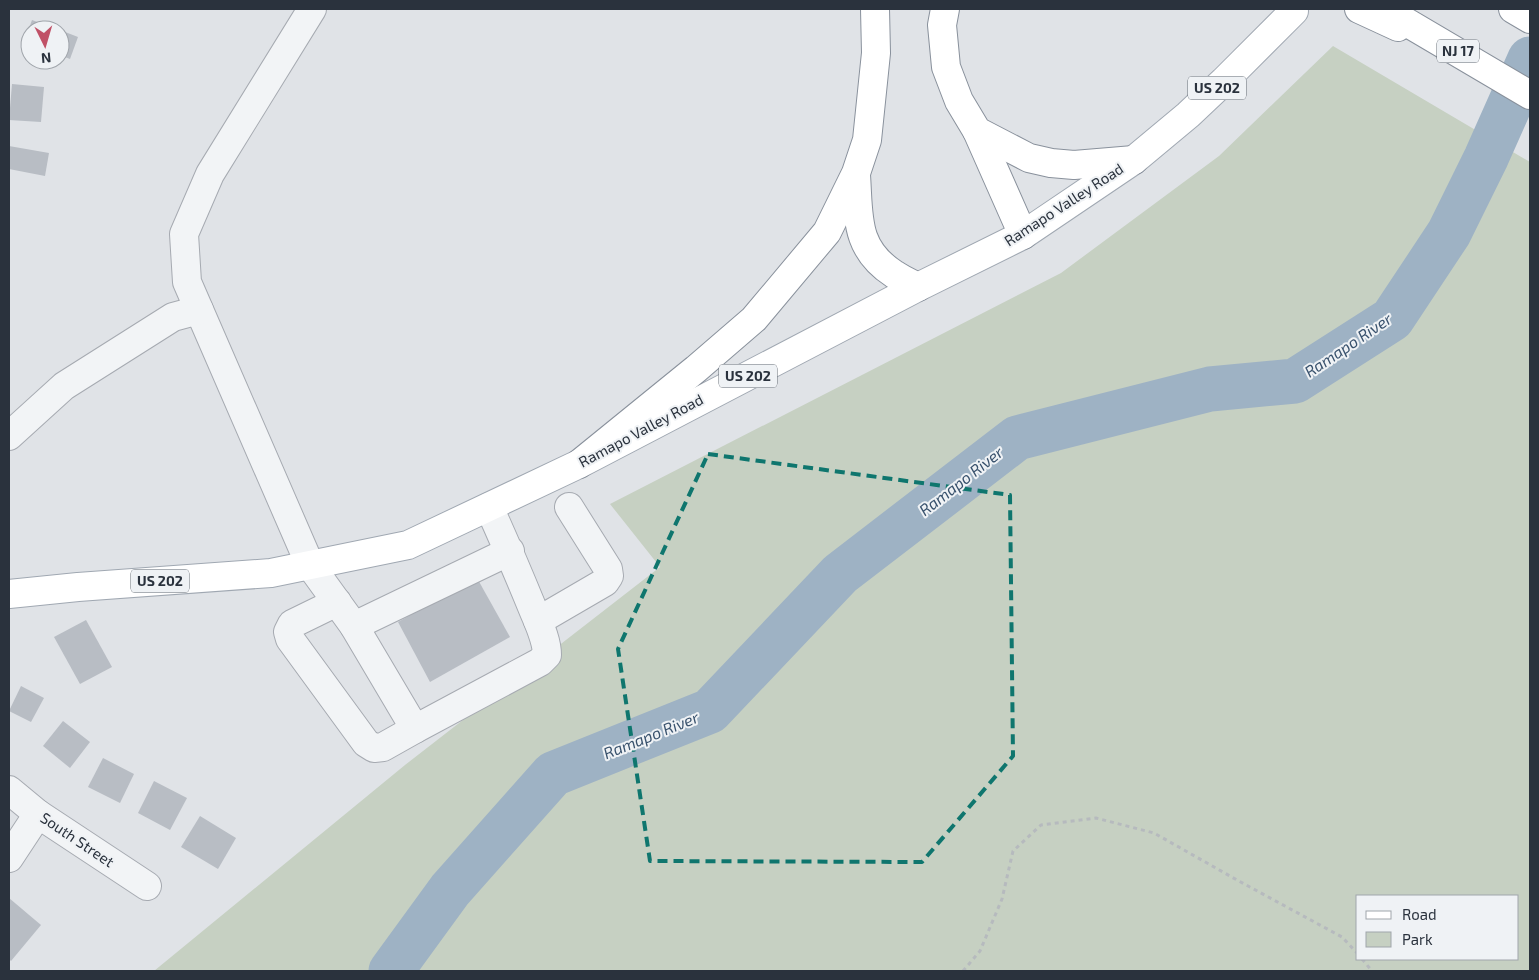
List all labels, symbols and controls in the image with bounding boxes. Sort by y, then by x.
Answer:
north arrow [20,20,70,70]
road number: NJ 17 [1437,40,1479,62]
text: N [40,50,52,67]
road number: US 202 [1188,76,1246,100]
street label: Ramapo Valley Road [1000,159,1126,249]
water label: Ramapo River [1300,308,1395,381]
road number: US 202 [719,364,777,388]
street label: Ramapo Valley Road [575,390,706,471]
water label: Ramapo River [915,442,1007,519]
road number: US 202 [131,570,189,592]
water label: Ramapo River [600,707,702,762]
street label: South Street [37,808,118,871]
legend [1356,895,1519,960]
text: Road [1402,905,1437,923]
text: Park [1402,930,1433,948]

